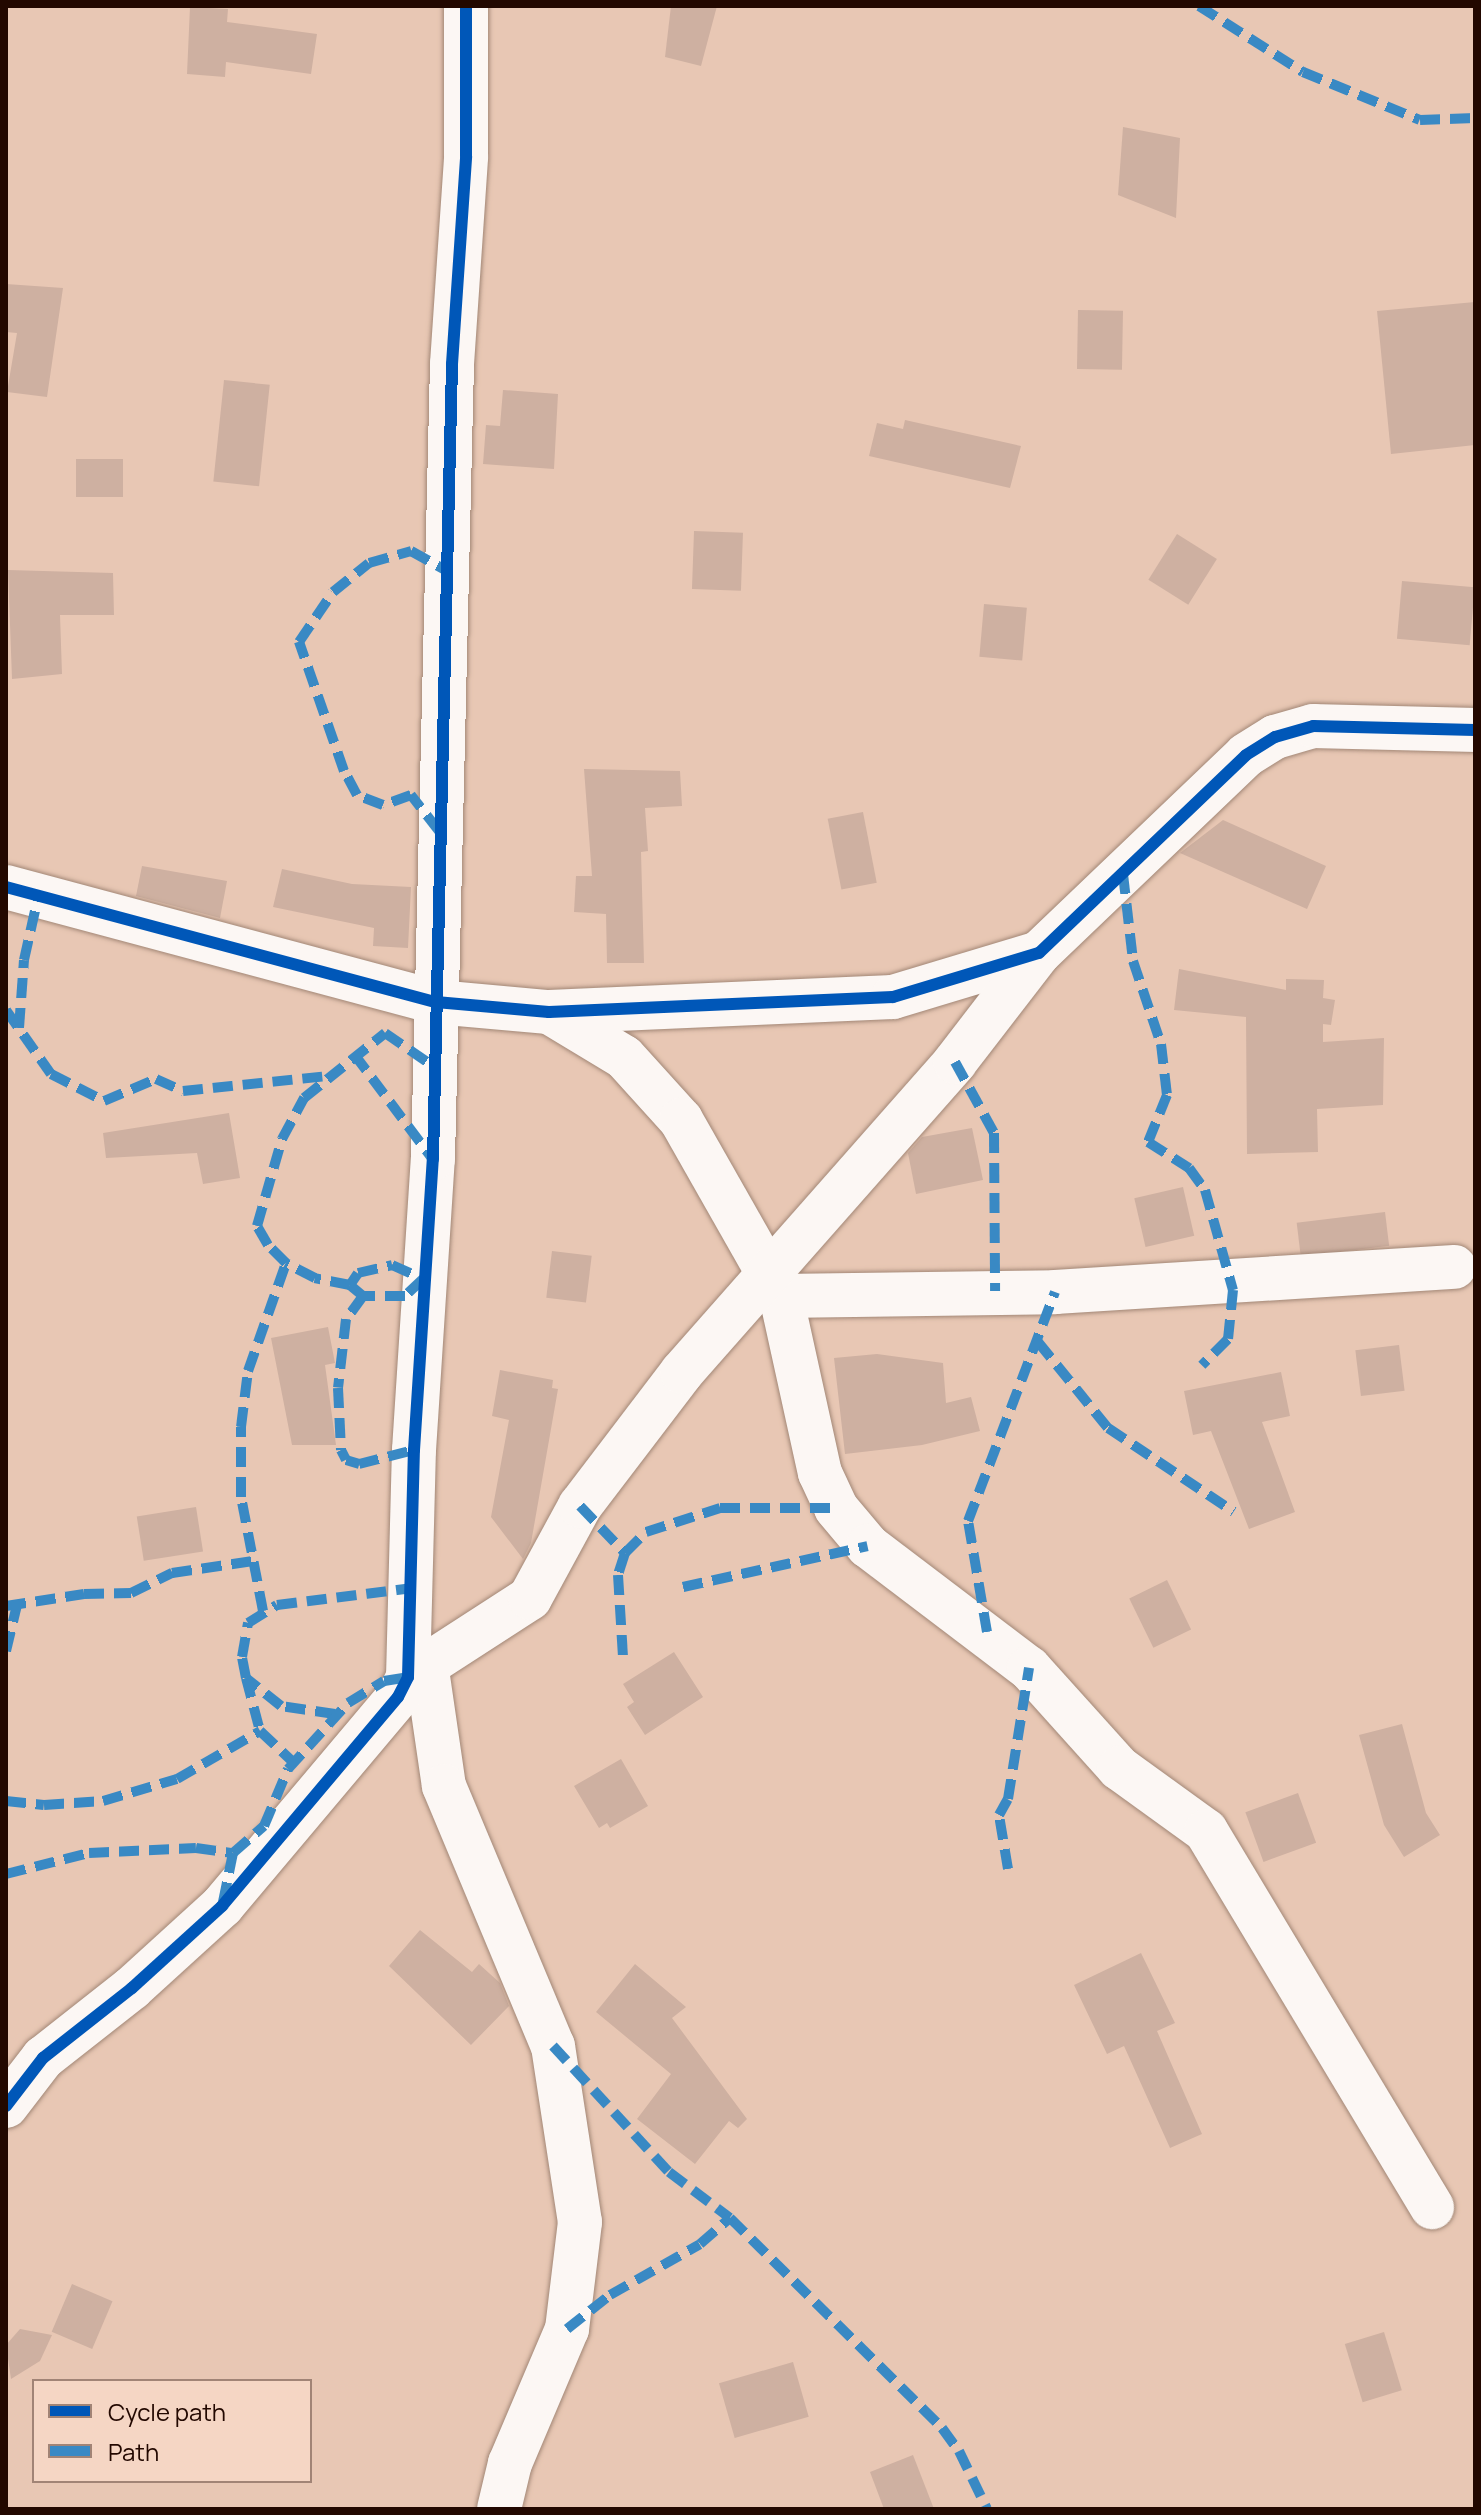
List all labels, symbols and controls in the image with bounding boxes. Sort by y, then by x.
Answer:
legend [32,2379,312,2483]
text: Cycle path [108,2395,226,2428]
text: Path [108,2435,159,2468]

